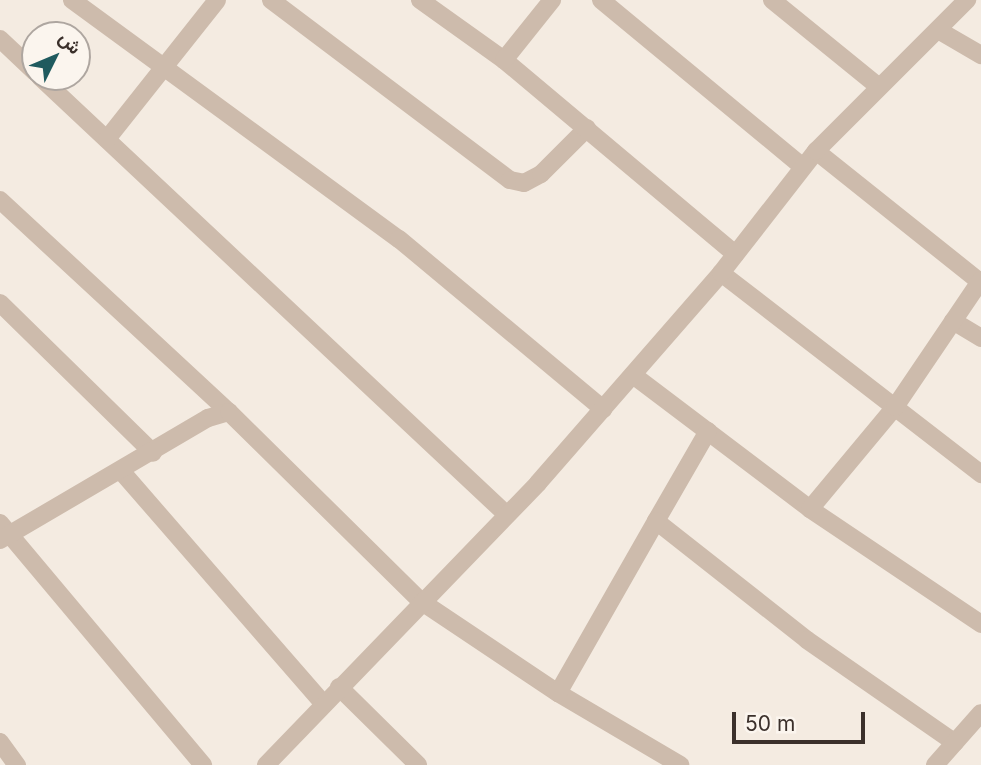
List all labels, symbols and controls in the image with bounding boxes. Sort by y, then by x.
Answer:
north arrow [21,21,91,91]
text: ش [54,27,86,59]
scale bar [736,698,869,742]
text: 50 m [745,711,795,736]

